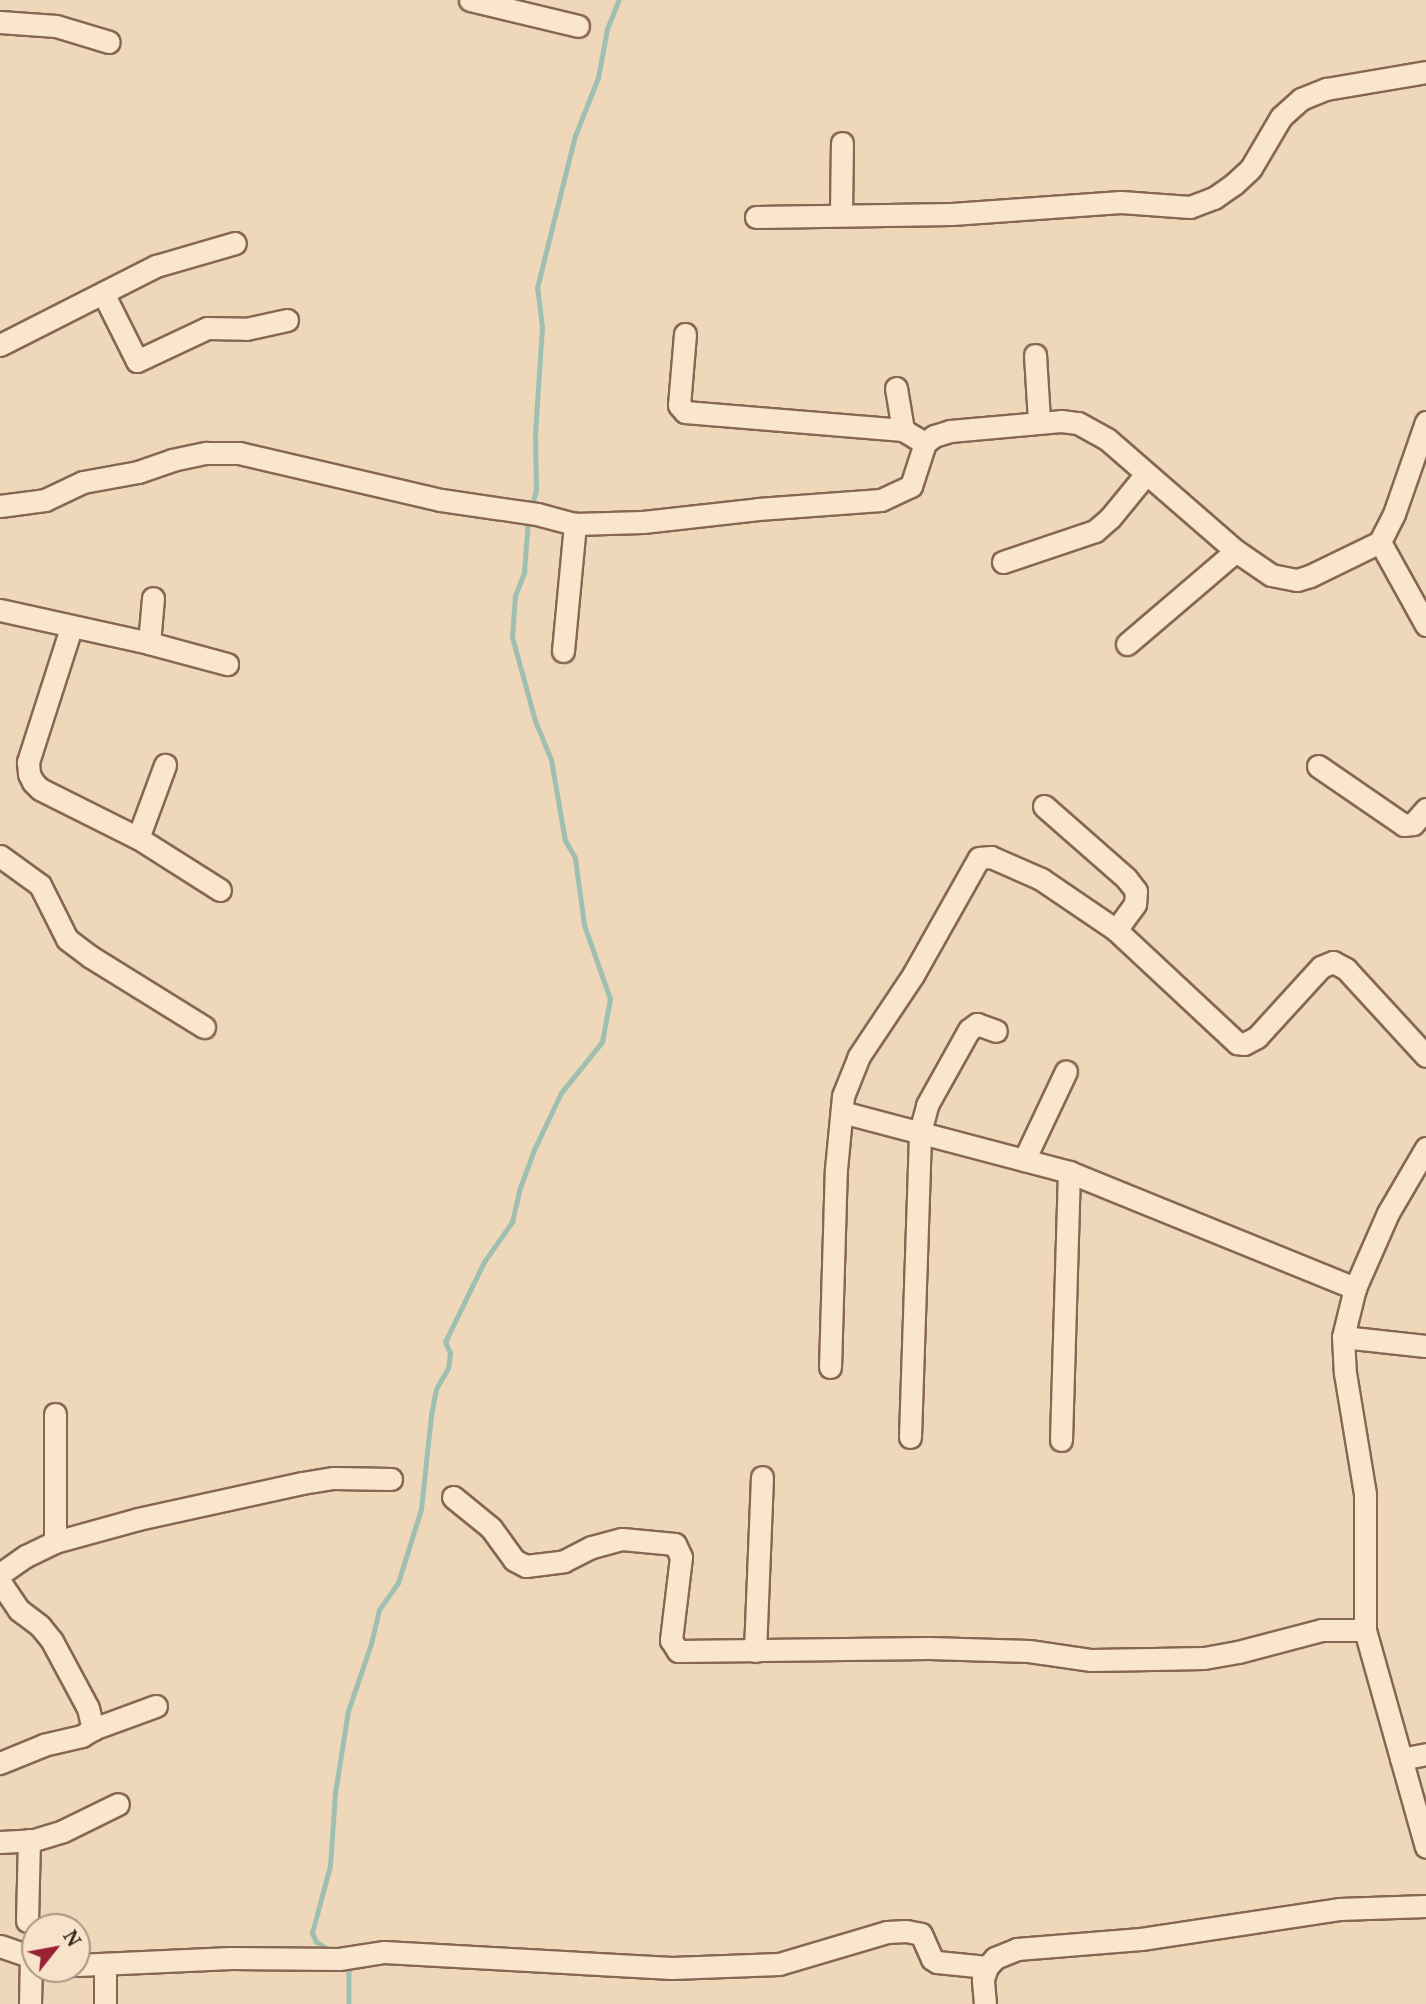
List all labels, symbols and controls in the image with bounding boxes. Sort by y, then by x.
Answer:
north arrow [21,1913,91,1983]
text: N [57,1925,87,1951]

